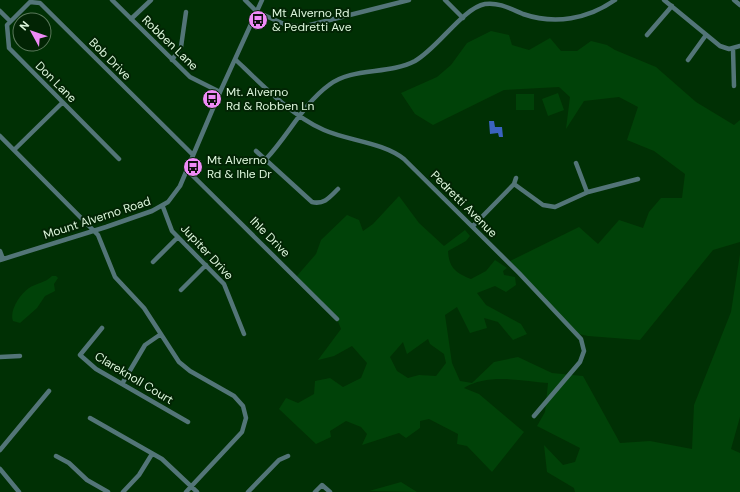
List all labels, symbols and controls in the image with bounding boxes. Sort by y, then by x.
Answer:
place label: Mt Alverno Rd & Pedretti Ave [272,5,352,35]
bus stop icon: Mt Alverno Rd & Pedretti Ave [247,9,269,31]
north arrow [12,12,52,52]
street label: Robben Lane [138,12,202,74]
text: N [16,18,32,33]
street label: Bob Drive [85,34,135,84]
street label: Don Lane [32,58,80,106]
place label: Mt. Alverno Rd & Robben Ln [226,84,315,114]
bus stop icon: Mt. Alverno Rd & Robben Ln [201,88,223,110]
place label: Mt Alverno Rd & Ihle Dr [207,152,272,182]
bus stop icon: Mt Alverno Rd & Ihle Dr [182,156,204,178]
street label: Pedretti Avenue [427,167,501,241]
street label: Mount Alverno Road [41,193,153,243]
street label: Ihle Drive [246,213,294,261]
street label: Jupiter Drive [177,221,237,283]
street label: Clareknoll Court [92,348,177,408]

